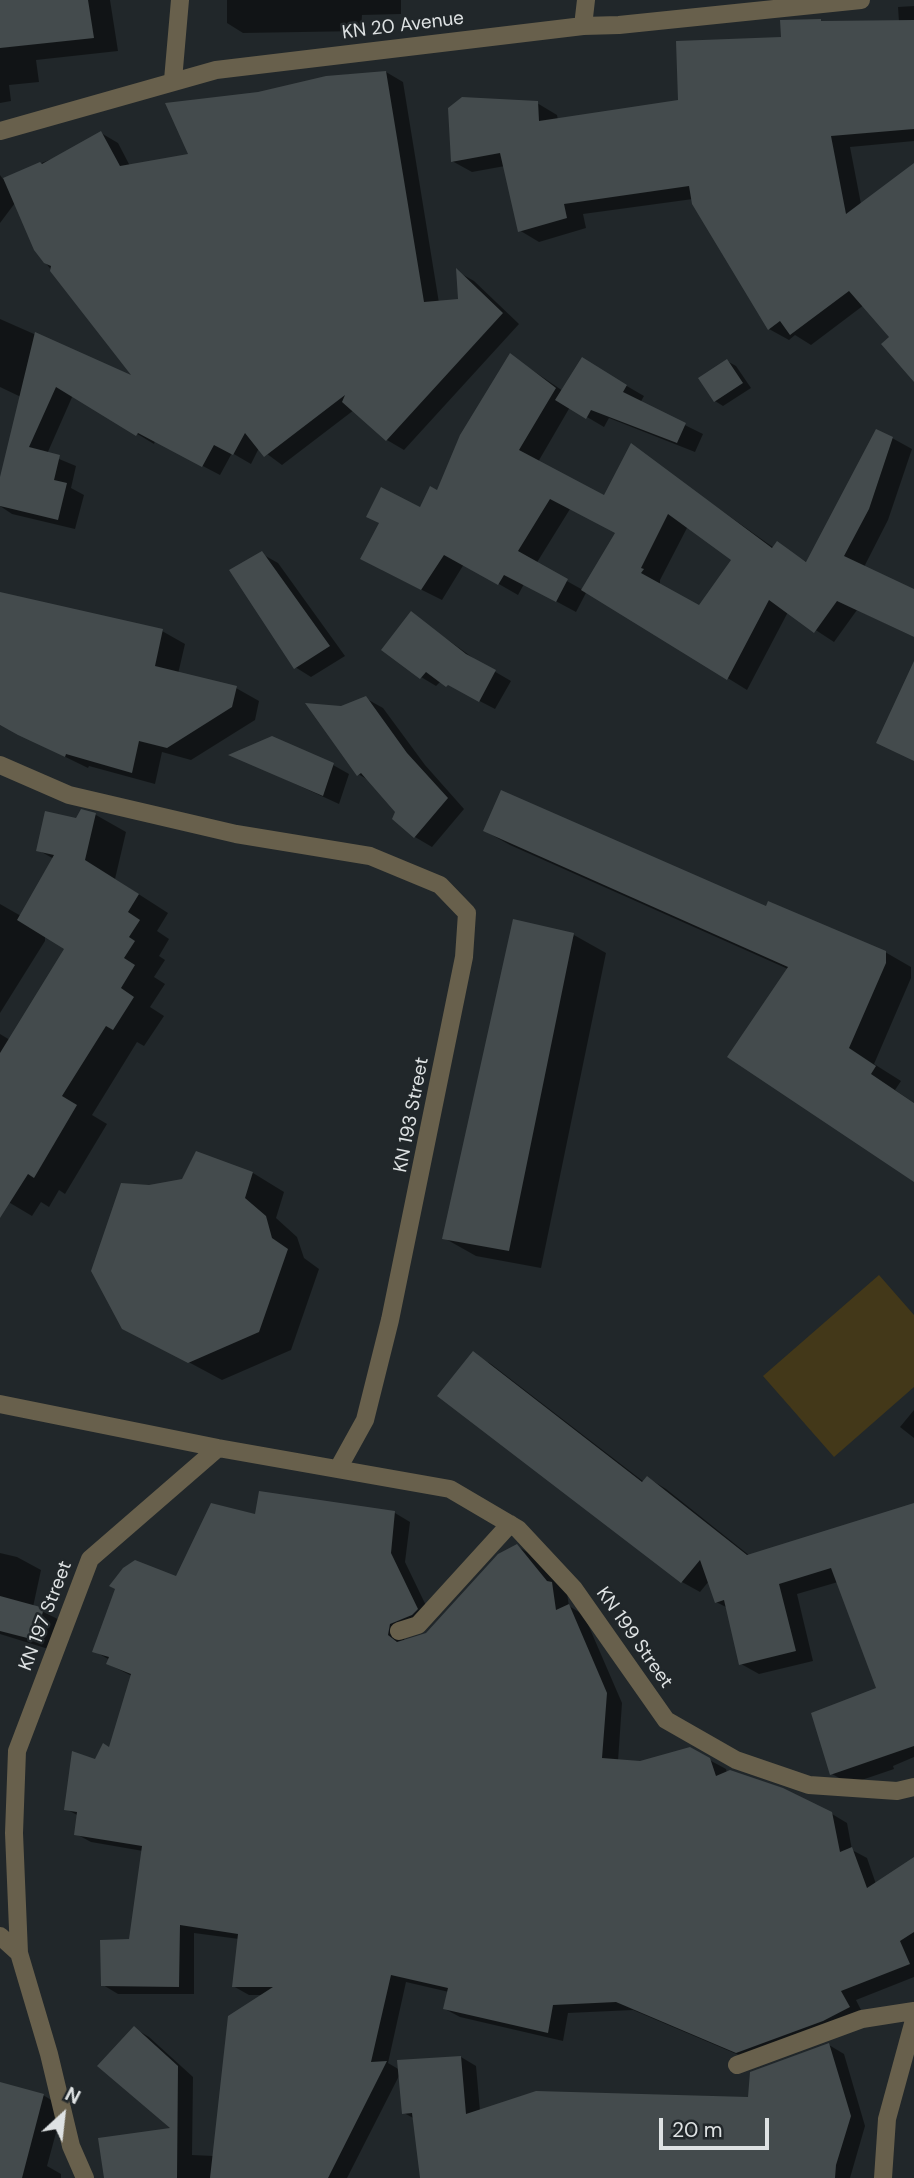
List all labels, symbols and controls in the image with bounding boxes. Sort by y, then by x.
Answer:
street label: KN 20 Avenue [341,7,465,45]
street label: KN 193 Street [390,1055,434,1175]
street label: KN 197 Street [15,1558,77,1674]
street label: KN 199 Street [591,1583,677,1693]
north arrow [28,2080,98,2150]
text: N [61,2082,85,2110]
scale bar [662,2104,772,2148]
text: 20 m [672,2116,723,2144]

